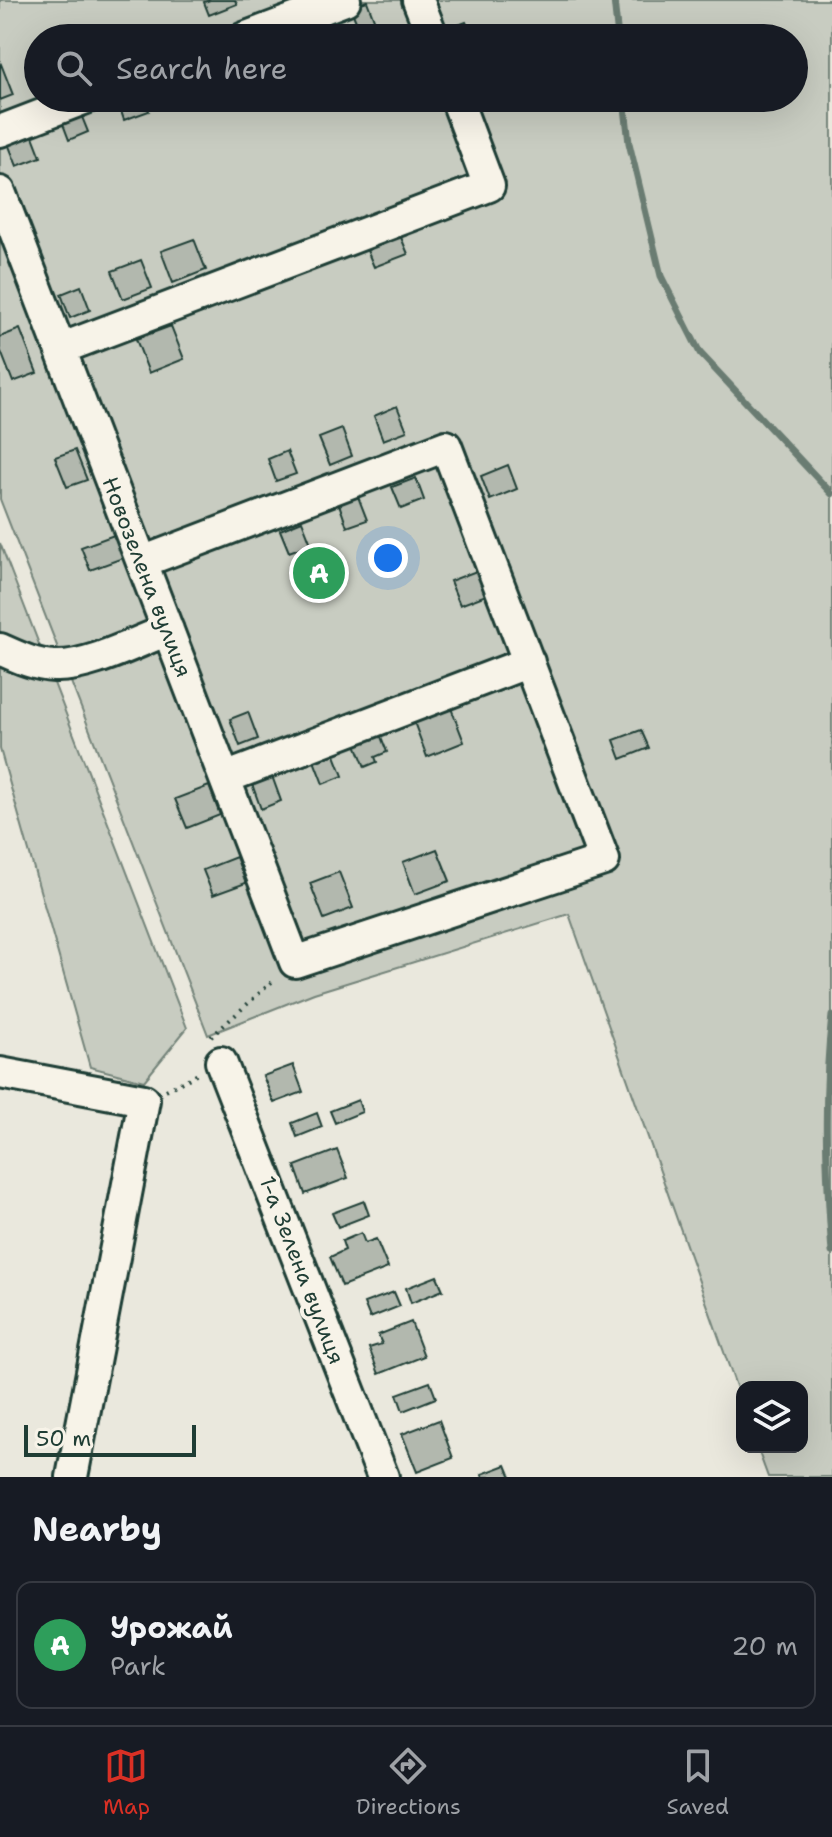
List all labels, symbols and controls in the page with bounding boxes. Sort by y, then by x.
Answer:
search box [24,24,808,112]
icon: search [52,46,96,90]
text: Search here [116,48,287,89]
street label: Новозелена вулиця [95,473,199,681]
your location [368,538,408,578]
pin: A [293,543,345,603]
street label: 1-а Зелена вулиця [253,1172,351,1368]
map controls [736,1381,808,1453]
button: layers [736,1381,808,1453]
scale bar [24,1421,196,1457]
text: 50 m [36,1424,91,1453]
text: Nearby [32,1506,162,1552]
text: Урожай [110,1607,233,1648]
text: A [50,1628,70,1663]
text: 20 m [731,1628,798,1663]
text: Park [110,1648,166,1683]
tab: Map [103,1744,150,1821]
tab: Directions [356,1744,461,1821]
tab: Saved [667,1744,729,1821]

